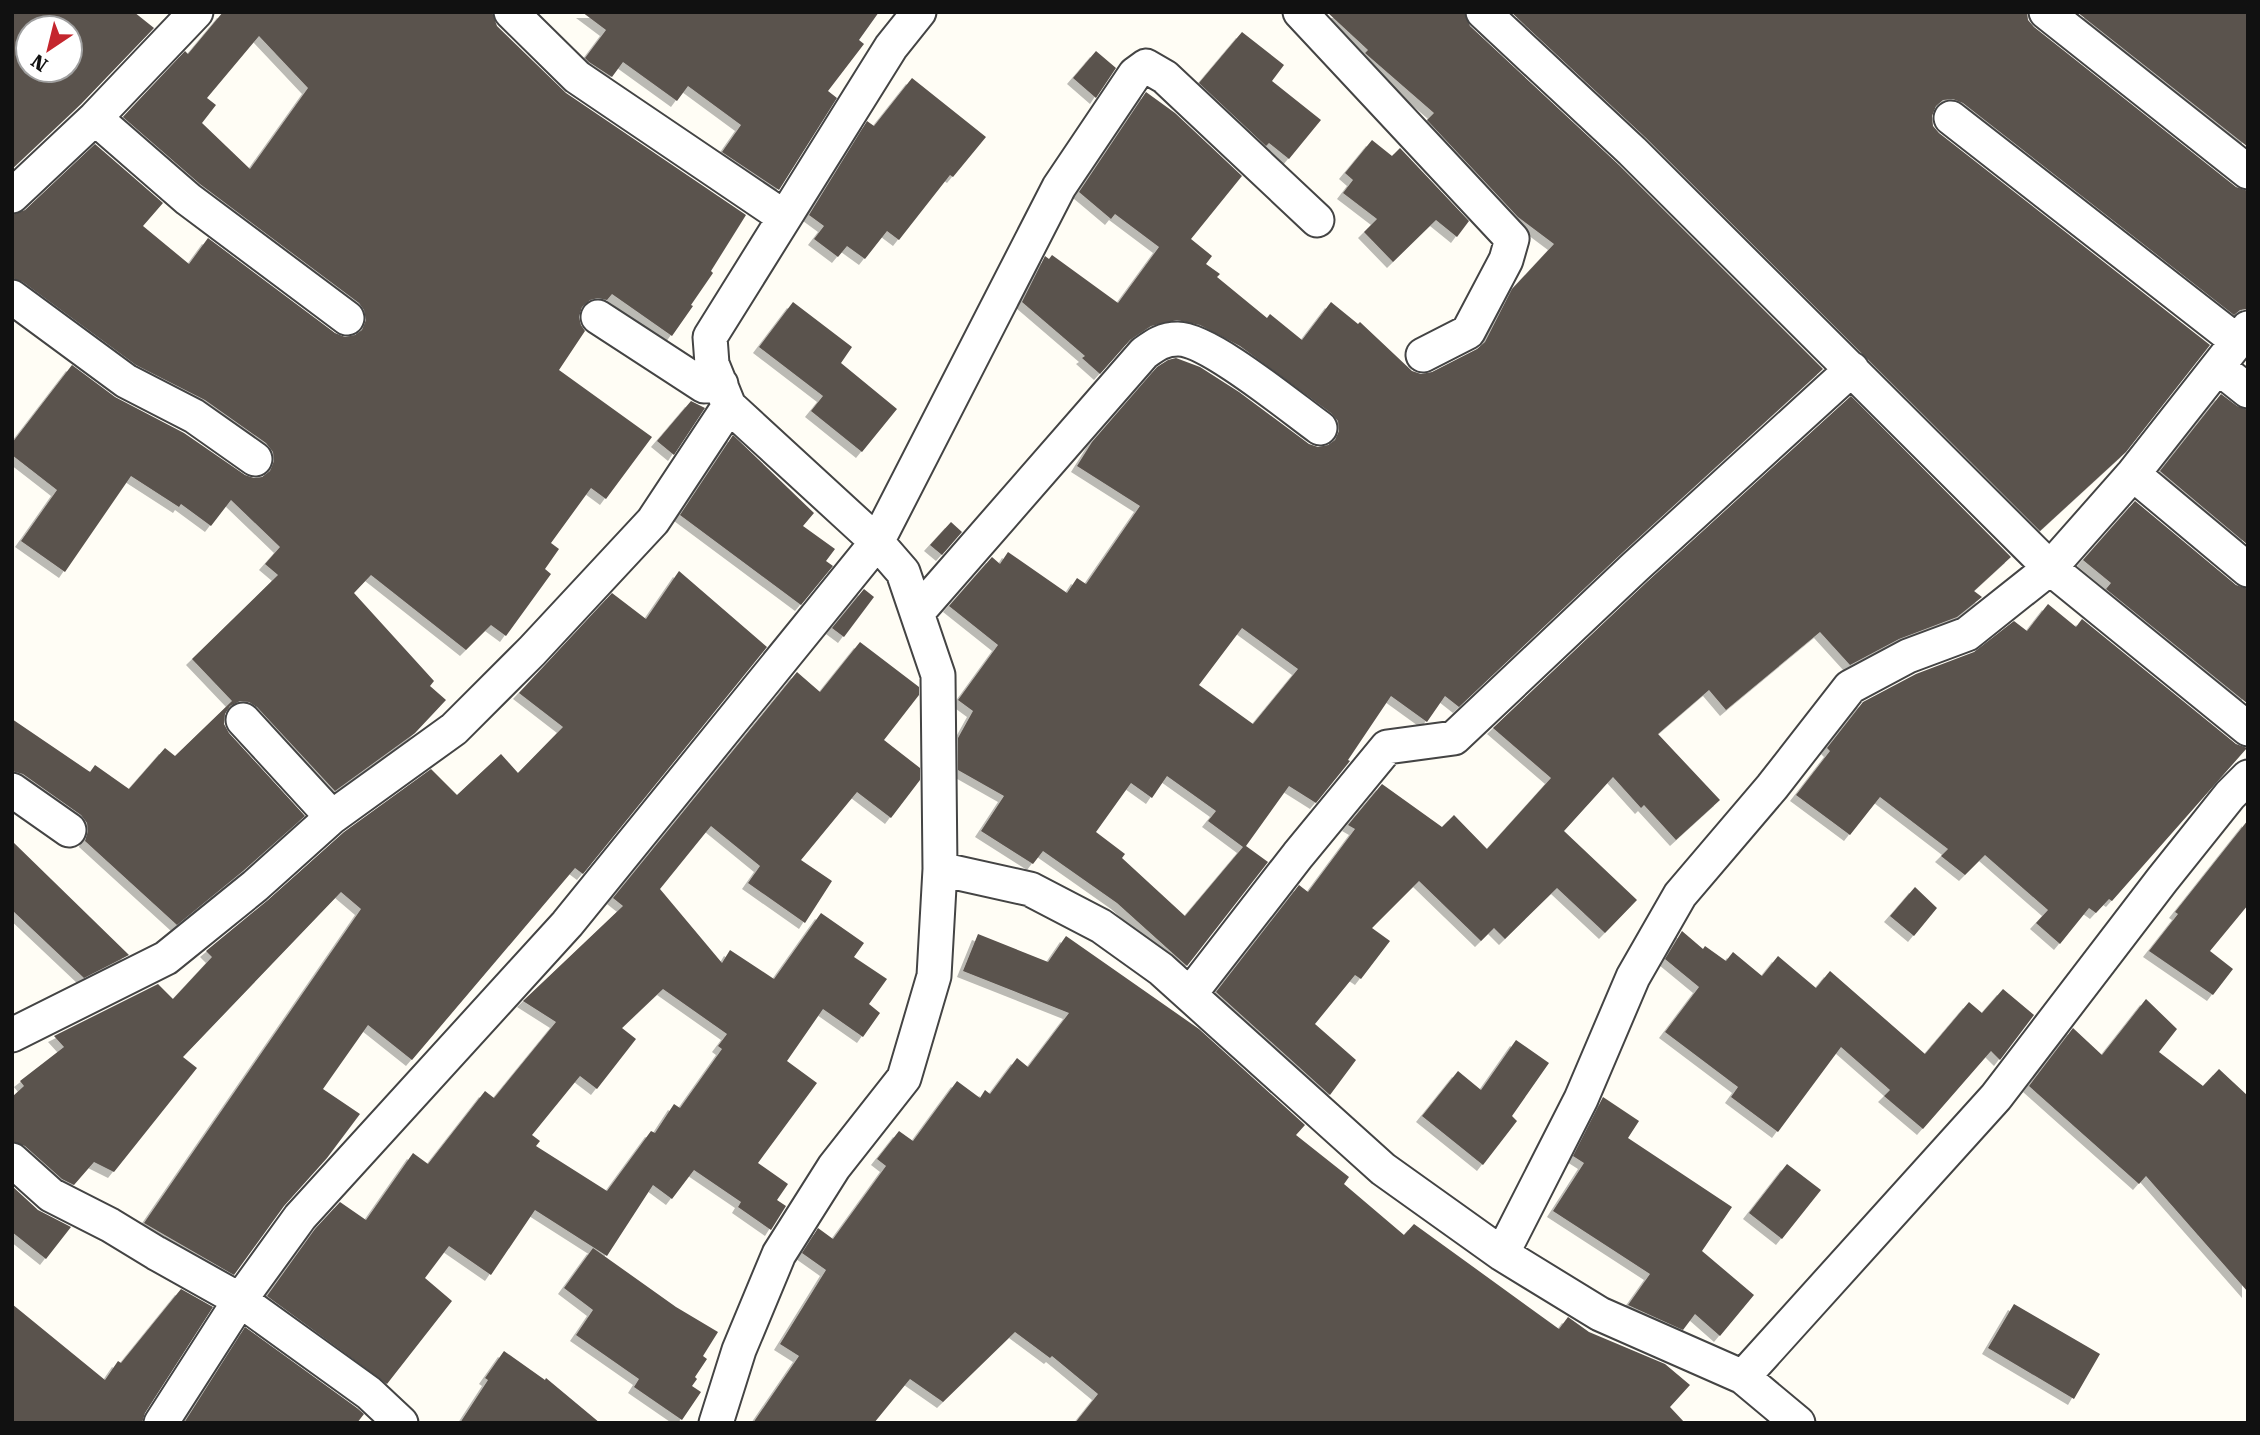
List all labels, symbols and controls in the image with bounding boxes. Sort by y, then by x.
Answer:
north arrow [14,14,84,84]
text: N [27,49,52,76]

